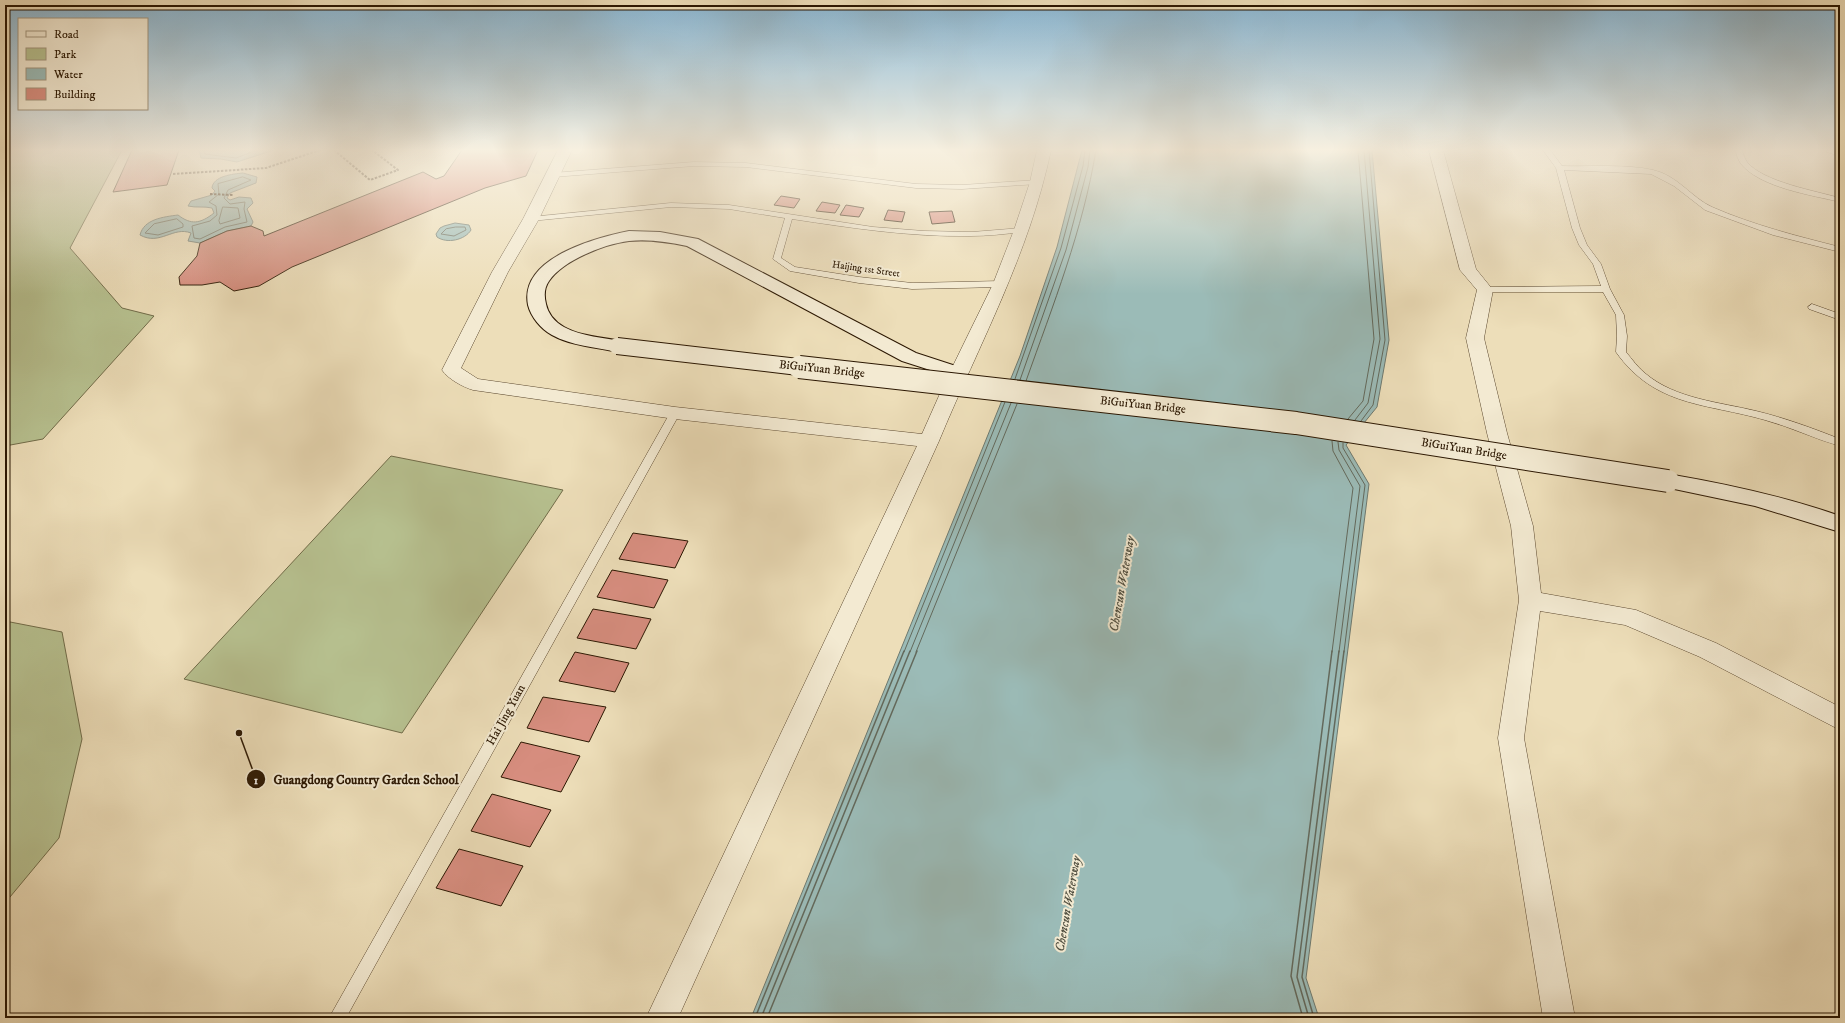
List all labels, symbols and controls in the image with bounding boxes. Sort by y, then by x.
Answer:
legend [18,18,148,110]
text: Road [54,27,79,42]
text: Park [54,47,76,62]
text: Water [53,67,83,82]
text: Building [54,87,95,102]
street label: Haijing 1st Street [831,258,901,280]
street label: BiGuiYuan Bridge [778,357,866,381]
street label: BiGuiYuan Bridge [1099,393,1187,417]
street label: BiGuiYuan Bridge [1420,435,1508,463]
water label: Chencun Waterway [1106,534,1138,633]
street label: Hai Jing Yuan [483,681,529,748]
callout: Guangdong Country Garden School [246,767,467,792]
text: Guangdong Country Garden School [273,772,460,789]
text: 1 [254,773,259,788]
water label: Chencun Waterway [1052,854,1084,953]

